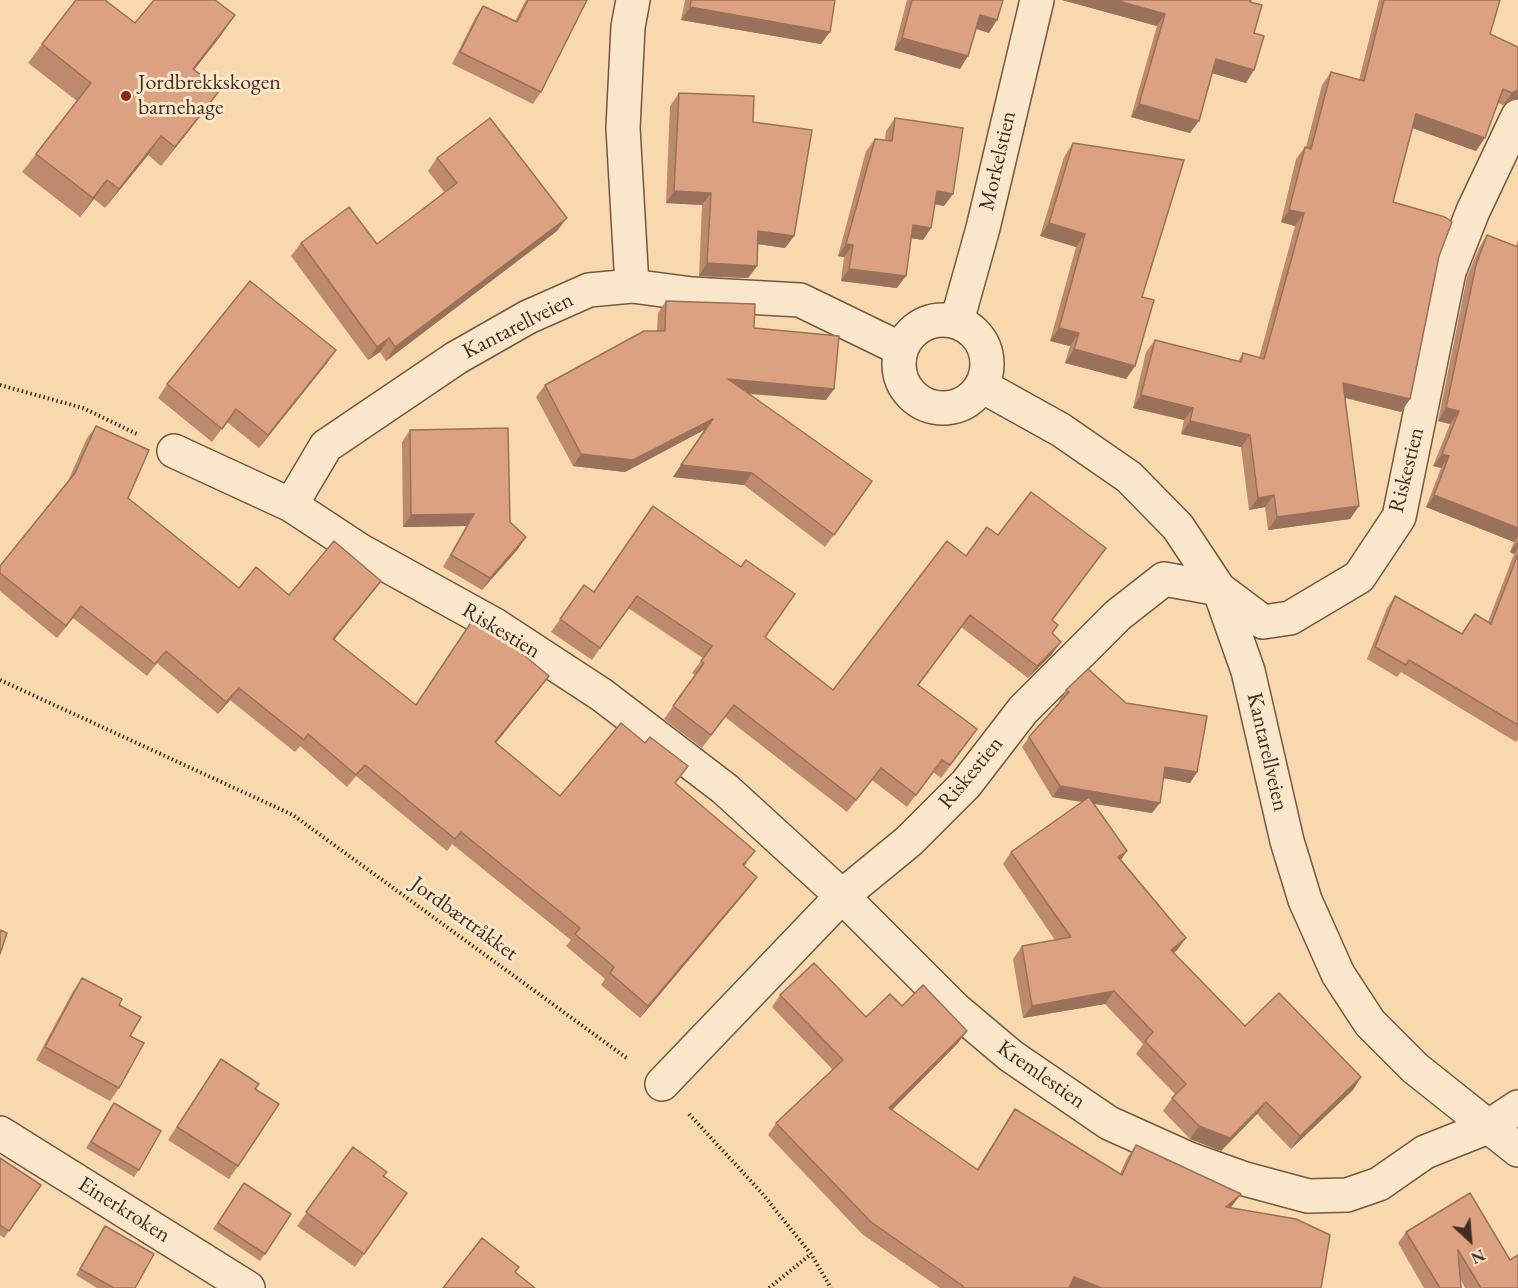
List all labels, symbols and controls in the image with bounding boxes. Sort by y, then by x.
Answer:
place label: Jordbrekkskogen barnehage [138,70,281,122]
marker: Jordbrekkskogen barnehage [119,89,133,103]
street label: Morkelstien [974,109,1022,213]
street label: Kantarellveien [458,287,578,365]
street label: Riskestien [1384,425,1430,515]
street label: Riskestien [457,597,545,665]
street label: Kantarellveien [1241,690,1293,814]
street label: Riskestien [933,731,1009,815]
street label: Jordbærtråkket [405,871,523,967]
street label: Kremlestien [992,1035,1090,1115]
street label: Einerkroken [73,1171,175,1249]
north arrow [1440,1210,1500,1270]
text: N [1468,1244,1489,1269]

